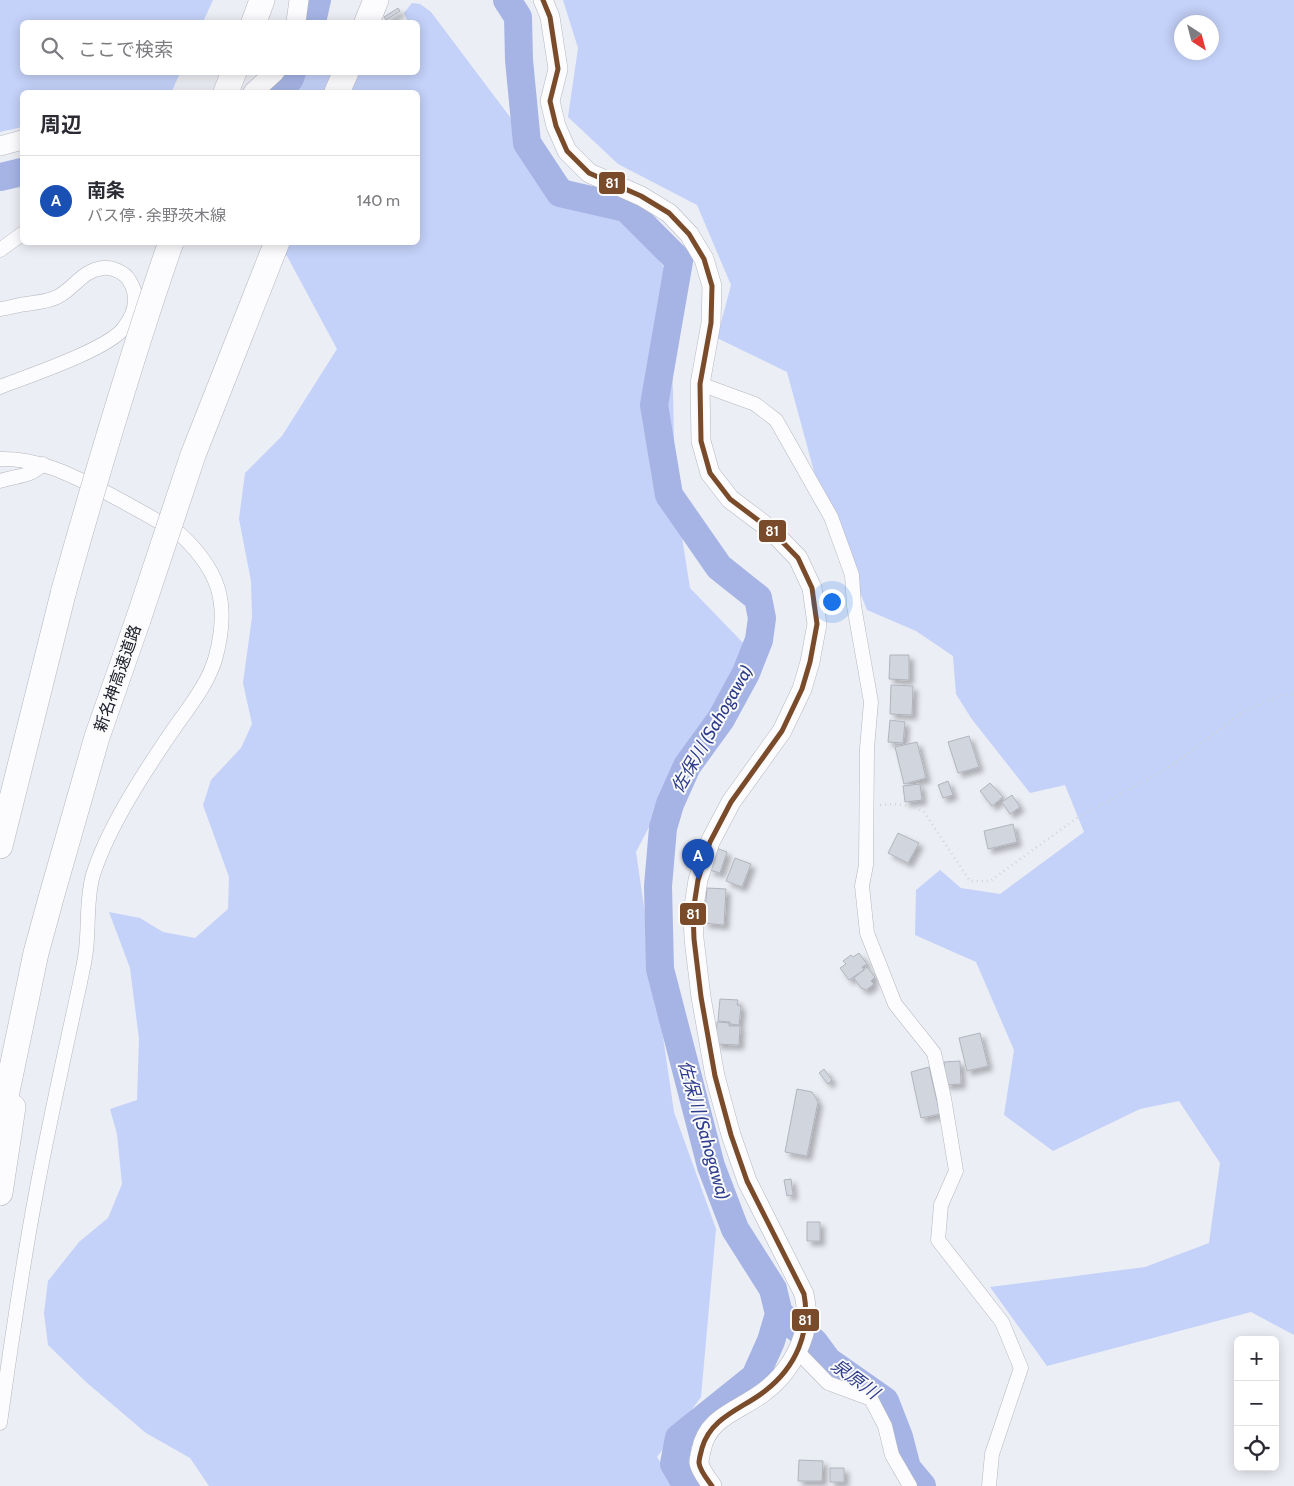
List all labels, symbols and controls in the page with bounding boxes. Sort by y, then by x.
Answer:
north arrow [1174,15,1219,60]
search box [20,20,420,75]
icon: search [38,34,66,62]
text: ここで検索 [78,38,173,61]
text: 周辺 [40,112,82,137]
line badge: 81 [598,171,626,195]
text: 81 [605,174,619,192]
text: 南条 [87,179,125,202]
text: A [51,191,61,210]
text: 140 m [357,191,400,210]
text: バス停 · 余野茨木線 [87,206,226,225]
line badge: 81 [758,519,787,543]
text: 81 [765,522,779,540]
your location [819,589,845,615]
street label: 新名神高速道路 [90,622,145,734]
water label: 佐保川 (Sahogawa) [666,661,758,797]
pin: A [682,839,714,880]
line badge: 81 [679,902,707,926]
text: 81 [686,905,700,923]
water label: 佐保川 (Sahogawa) [674,1058,734,1202]
line badge: 81 [791,1308,820,1332]
text: 81 [798,1311,812,1329]
map controls [1234,1336,1279,1471]
button: + [1234,1336,1279,1381]
water label: 泉原川 [827,1354,885,1405]
button: − [1234,1381,1279,1426]
button: locate [1234,1426,1279,1471]

